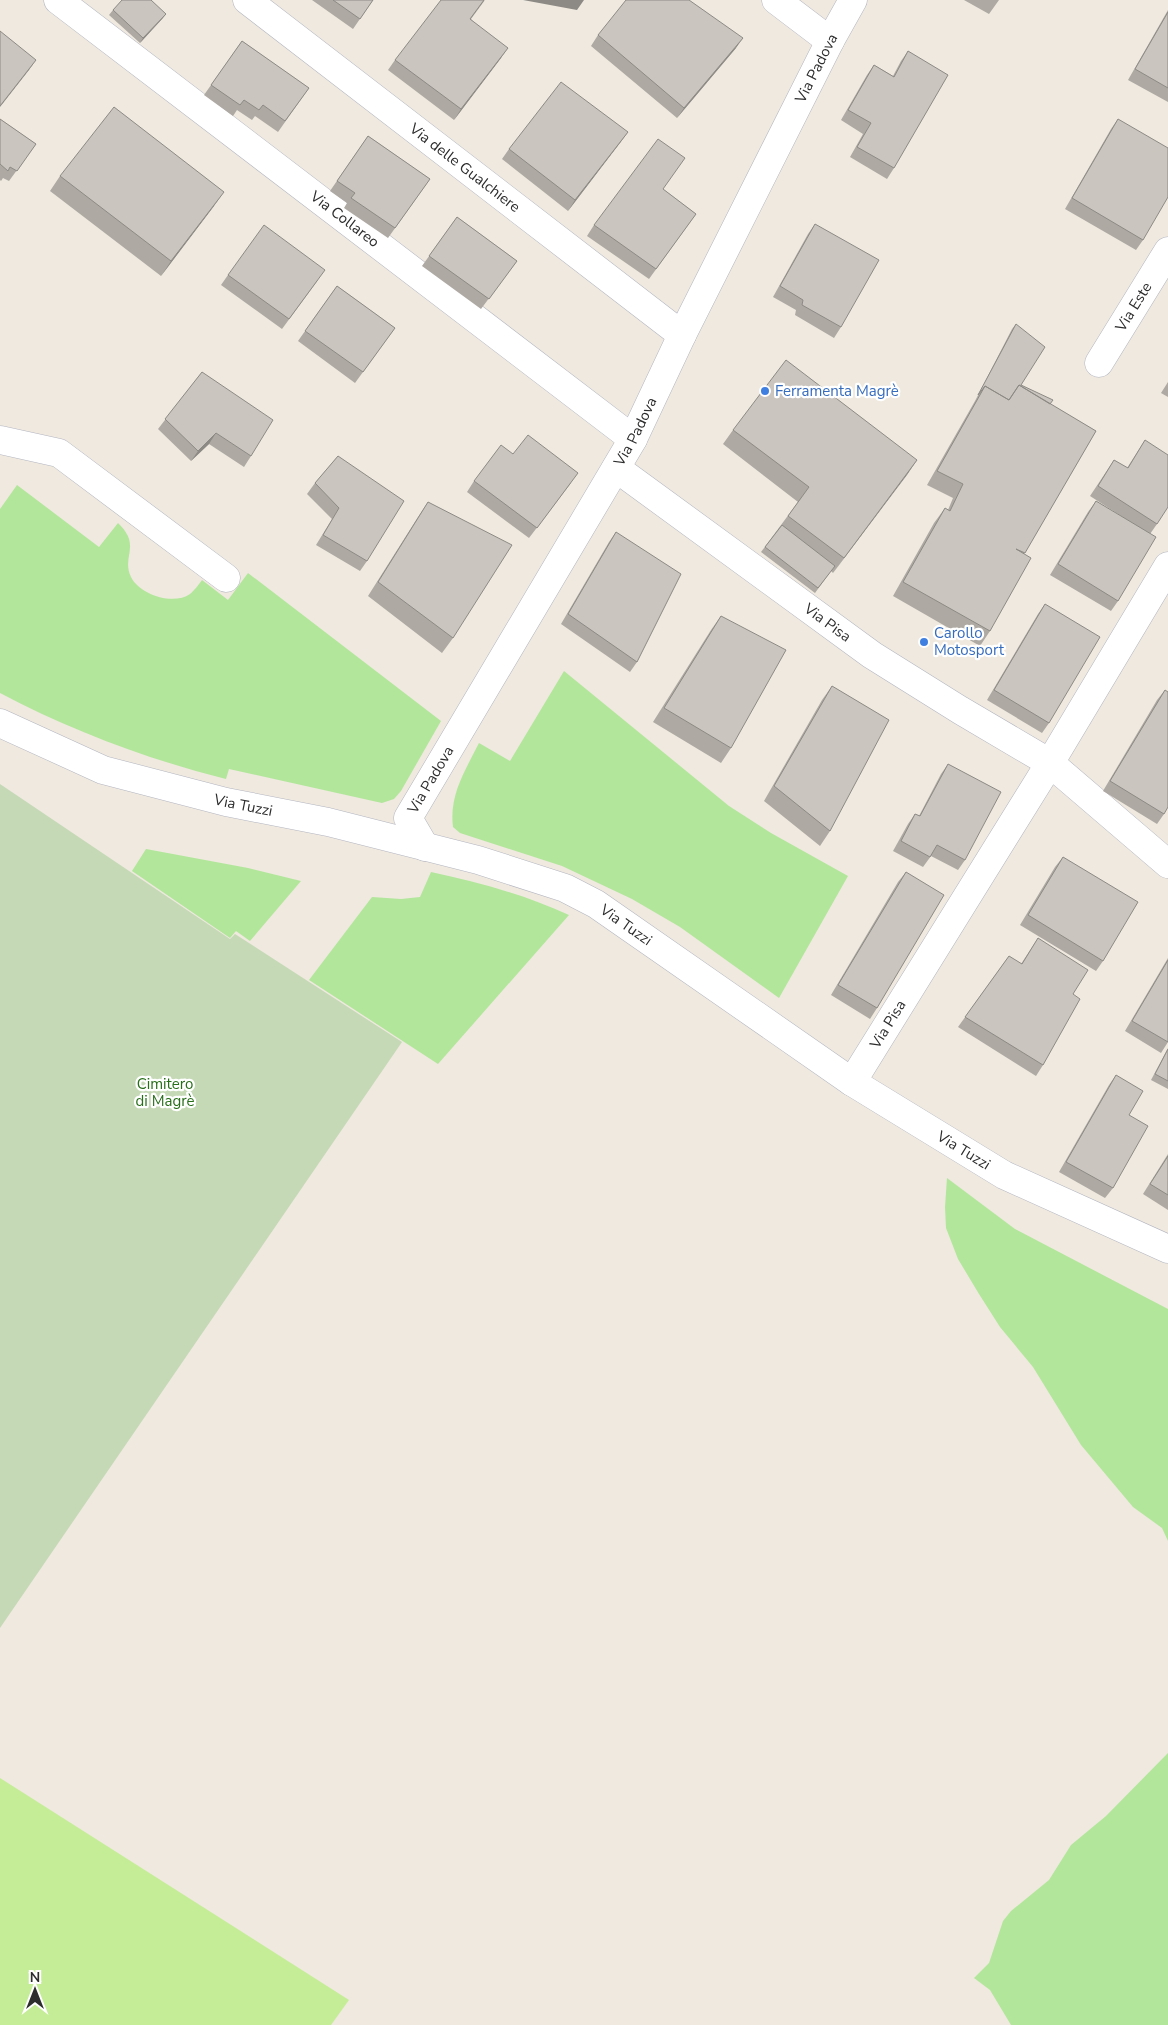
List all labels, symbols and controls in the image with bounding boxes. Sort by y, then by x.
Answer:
street label: Via Padova [790,30,842,107]
street label: Via delle Gualchiere [405,118,524,217]
street label: Via Collareo [305,186,384,252]
street label: Via Este [1110,278,1156,336]
place label: Ferramenta Magrè [775,381,899,401]
marker: Ferramenta Magrè [759,385,771,397]
street label: Via Padova [609,394,661,471]
street label: Via Pisa [799,598,855,646]
place label: Carollo Motosport [934,623,1005,660]
marker: Carollo Motosport [918,636,930,648]
street label: Via Padova [402,742,458,818]
street label: Via Tuzzi [211,789,274,821]
street label: Via Tuzzi [595,899,656,950]
street label: Via Pisa [865,996,911,1053]
park label: Cimitero di Magrè [136,1074,194,1111]
street label: Via Tuzzi [932,1126,994,1174]
north arrow [10,1965,60,2015]
text: N [30,1968,40,1987]

